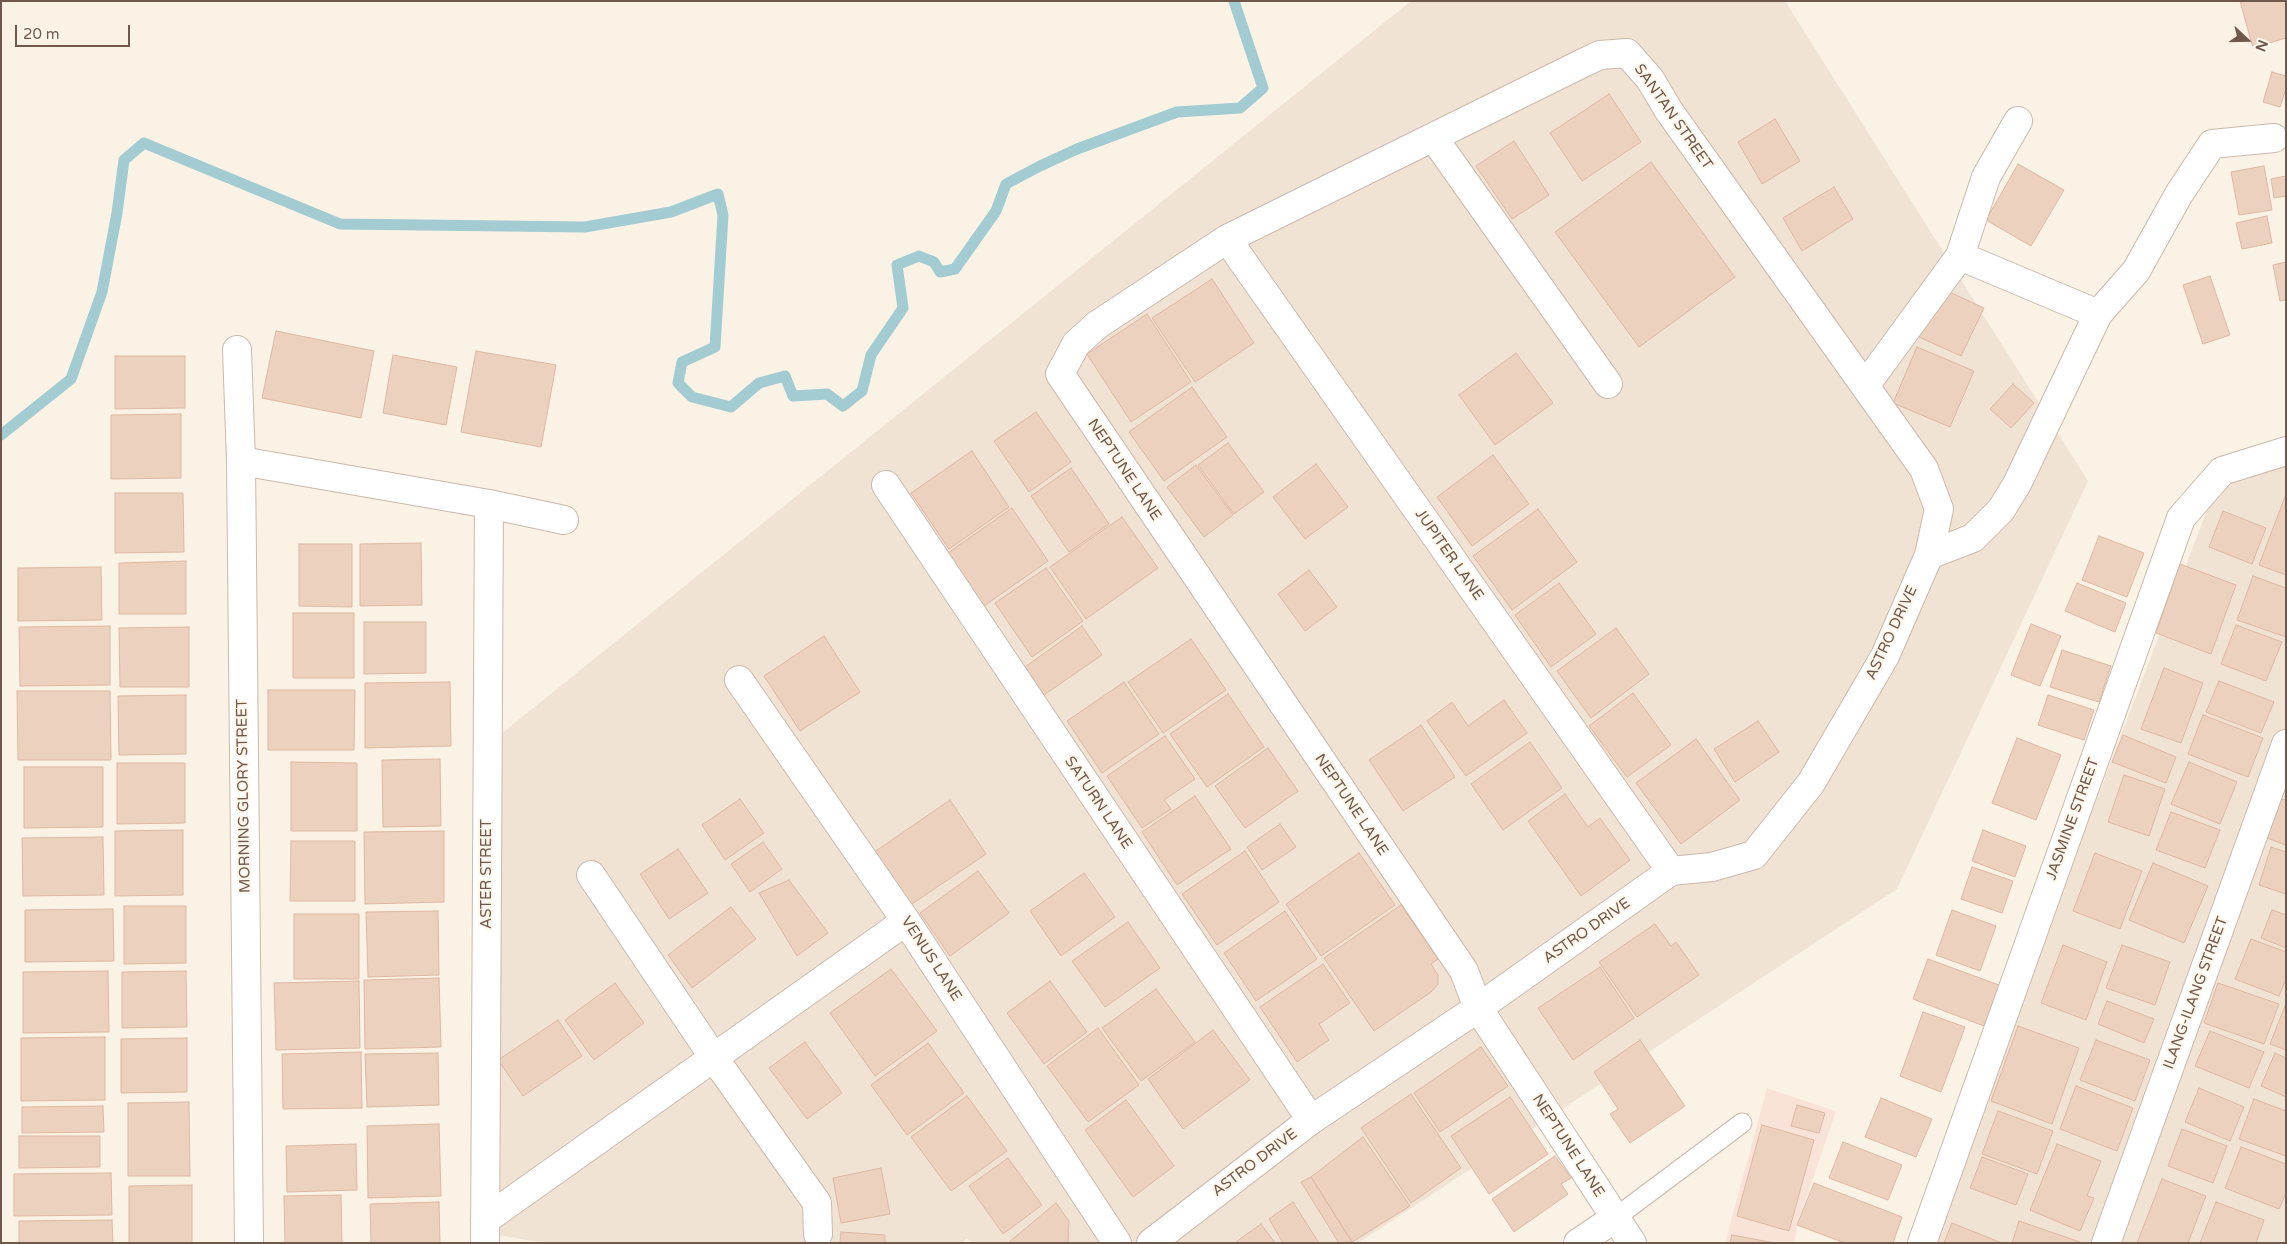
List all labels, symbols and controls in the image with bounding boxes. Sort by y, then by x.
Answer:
scale bar [18,15,132,47]
north arrow [2222,15,2272,65]
text: 20 m [23,25,60,43]
text: N [2252,37,2271,54]
street label: SANTAN STREET [1630,61,1716,173]
street label: NEPTUNE LANE [1083,416,1165,524]
street label: JUPITER LANE [1411,506,1487,604]
street label: ASTRO DRIVE [1862,583,1922,683]
street label: MORNING GLORY STREET [233,699,255,893]
street label: NEPTUNE LANE [1310,751,1392,859]
street label: SATURN LANE [1060,753,1136,853]
street label: JASMINE STREET [2043,756,2103,882]
street label: ASTER STREET [478,819,496,929]
street label: ASTRO DRIVE [1540,894,1634,968]
street label: VENUS LANE [897,913,965,1005]
street label: ILANG-ILANG STREET [2160,914,2232,1072]
street label: NEPTUNE LANE [1528,1091,1608,1201]
street label: ASTRO DRIVE [1209,1125,1301,1201]

